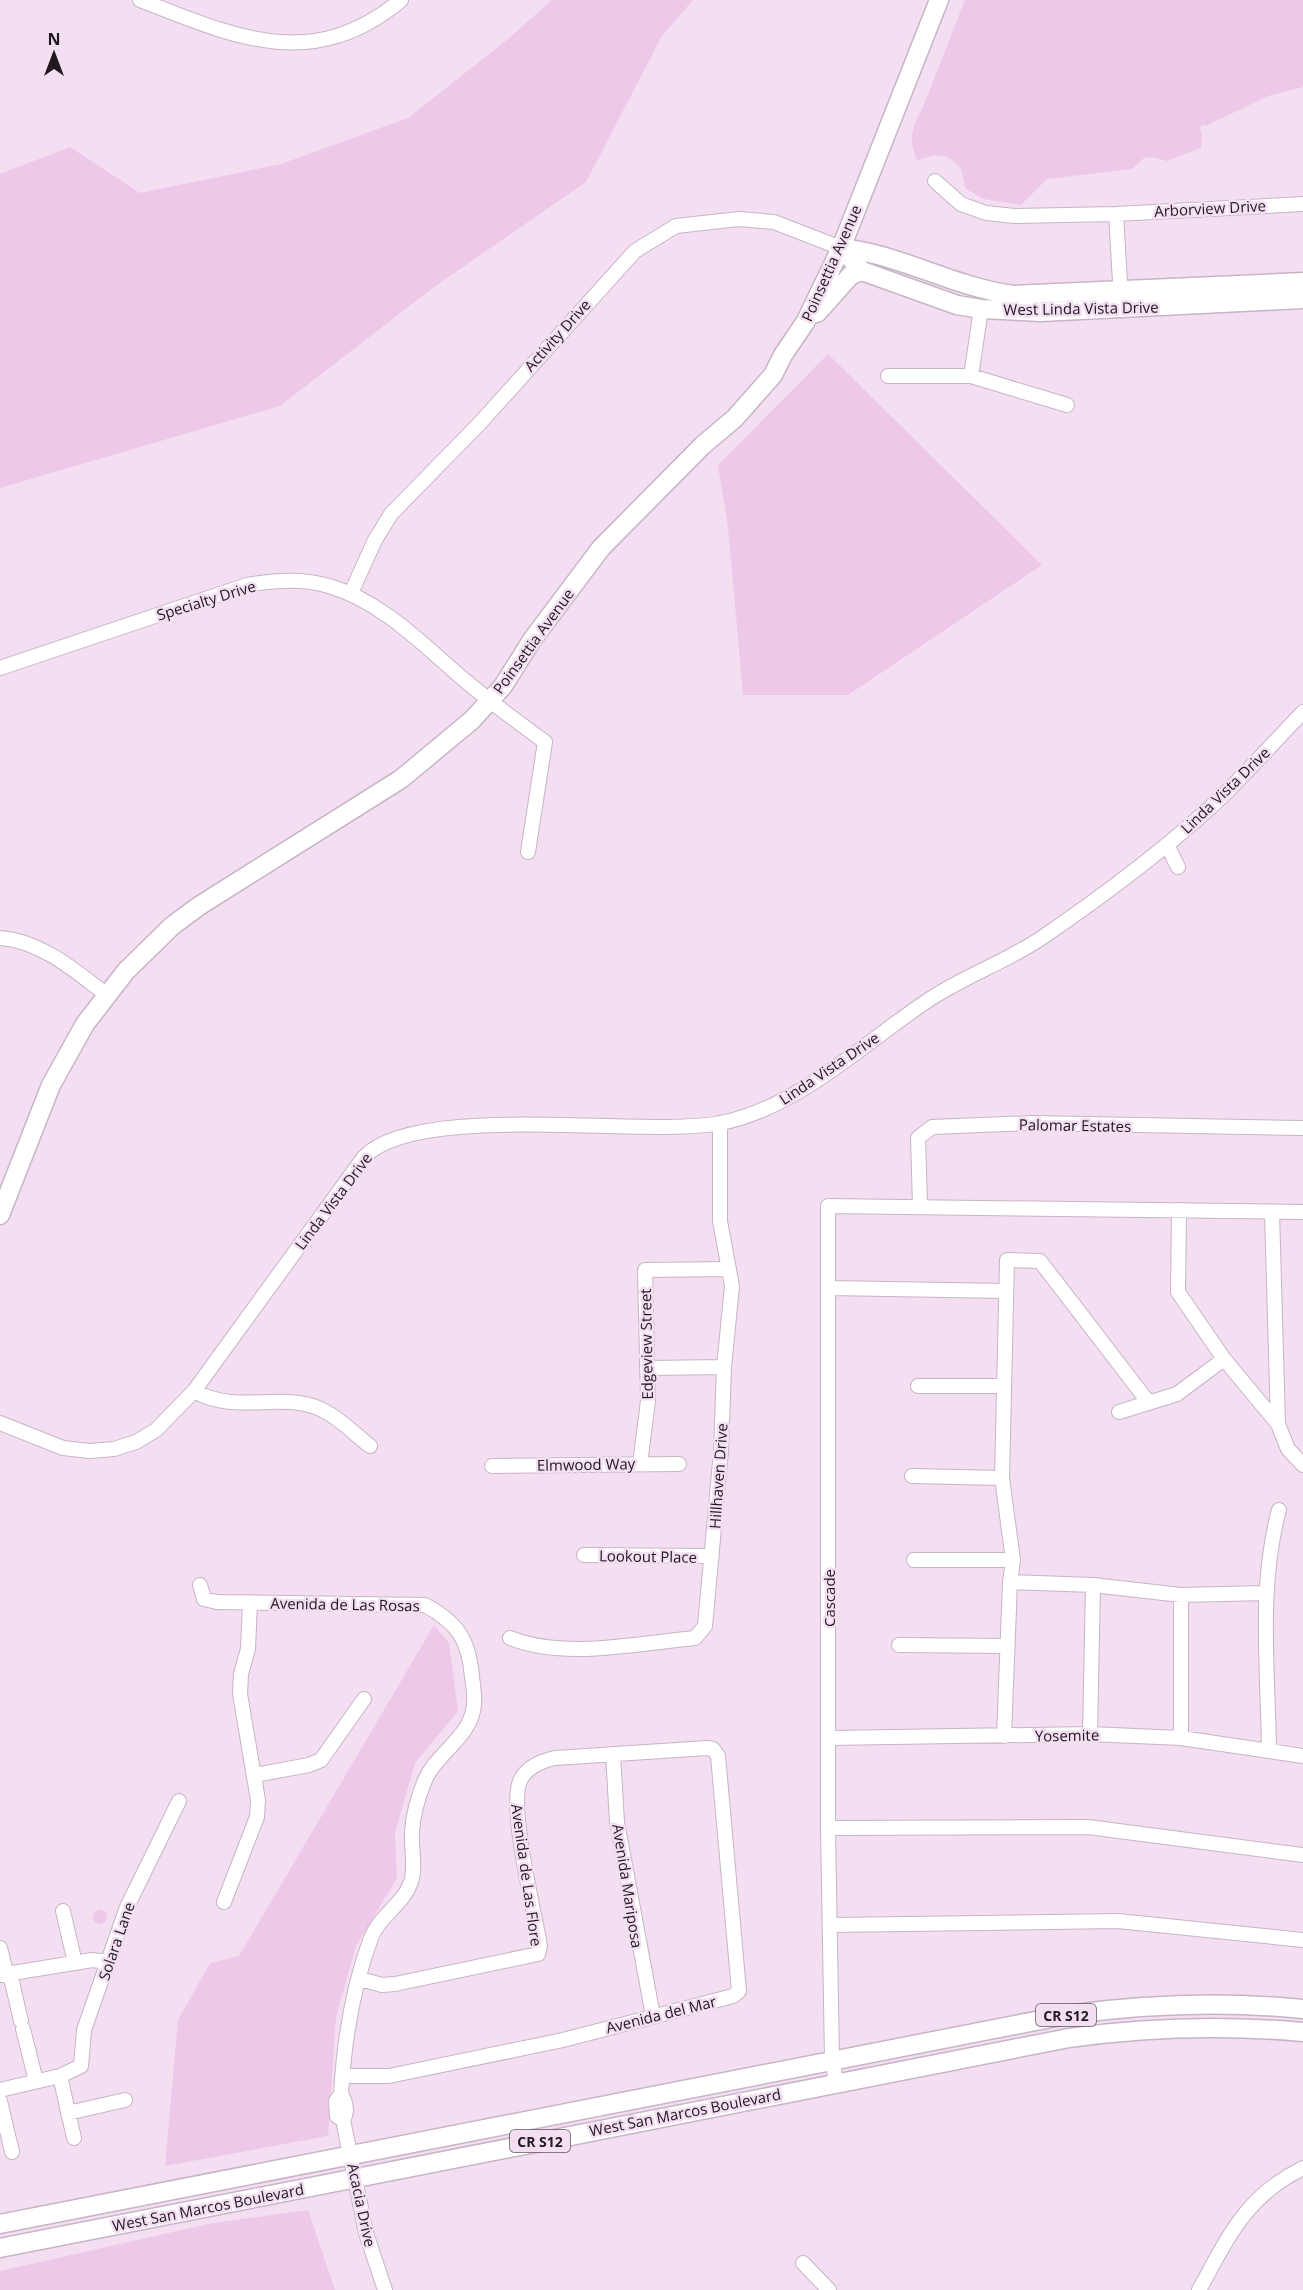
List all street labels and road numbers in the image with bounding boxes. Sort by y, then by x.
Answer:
street label: Arborview Drive [1154,195,1266,221]
street label: Poinsettia Avenue [796,202,866,324]
street label: Activity Drive [519,295,595,375]
street label: West Linda Vista Drive [1003,297,1159,319]
street label: Specialty Drive [154,575,258,625]
street label: Poinsettia Avenue [488,584,578,698]
street label: Linda Vista Drive [1176,742,1274,838]
street label: Linda Vista Drive [775,1027,883,1109]
street label: Palomar Estates [1019,1114,1131,1136]
street label: Linda Vista Drive [290,1148,376,1254]
street label: Edgeview Street [635,1288,657,1400]
street label: Hillhaven Drive [704,1423,732,1529]
street label: Elmwood Way [537,1453,636,1475]
street label: Lookout Place [599,1545,697,1567]
street label: Cascade [819,1569,839,1627]
street label: Avenida de Las Rosas [270,1593,420,1615]
street label: Yosemite [1035,1724,1099,1746]
street label: Avenida de Las Flore [507,1803,547,1947]
street label: Avenida Mariposa [608,1823,648,1949]
street label: Solara Lane [93,1899,139,1983]
street label: Avenida del Mar [604,1991,718,2037]
road number: CR S12 [1036,2004,1096,2026]
street label: West San Marcos Boulevard [587,2084,783,2140]
road number: CR S12 [510,2130,570,2152]
street label: Acacia Drive [343,2161,381,2249]
street label: West San Marcos Boulevard [110,2179,306,2235]

